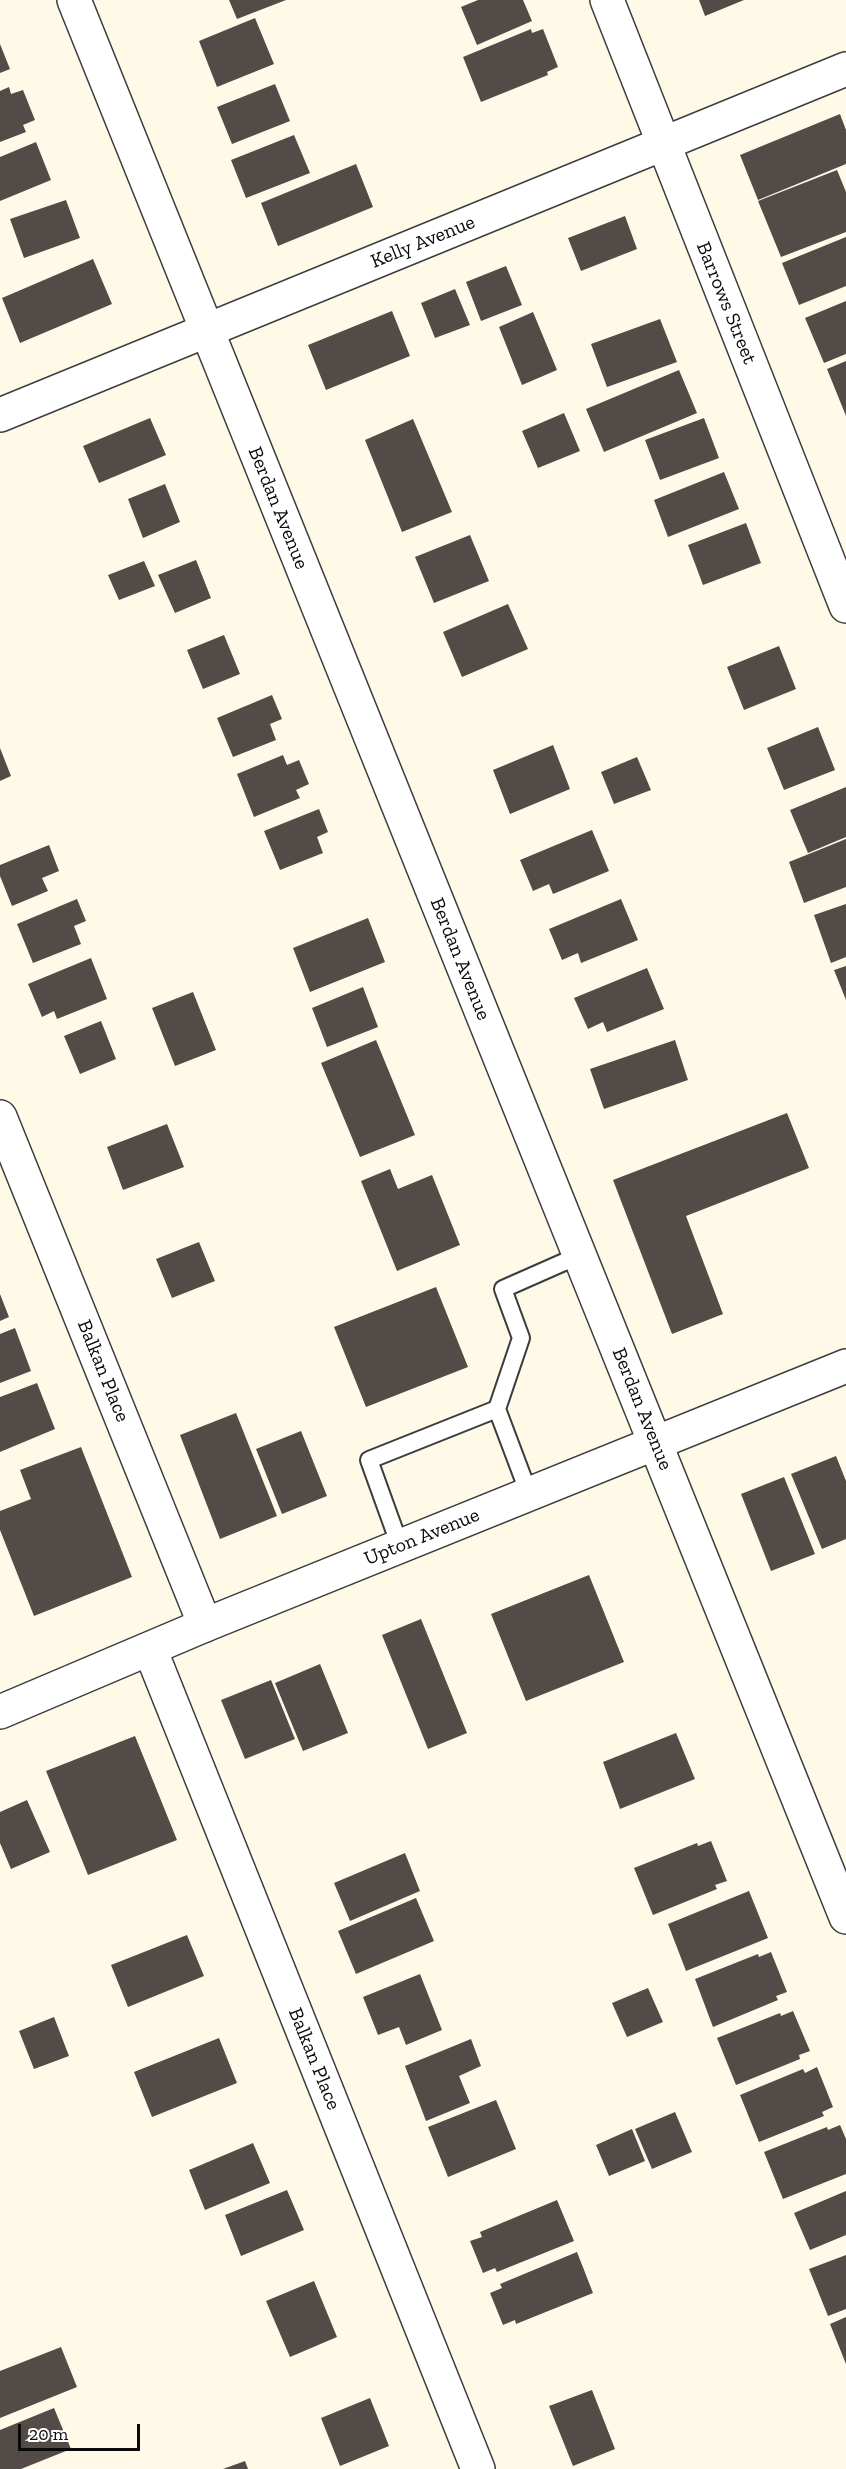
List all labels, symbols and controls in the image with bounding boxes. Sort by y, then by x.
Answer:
street label: Kelly Avenue [367,210,479,274]
street label: Barrows Street [691,238,761,368]
street label: Berdan Avenue [243,443,313,573]
street label: Berdan Avenue [425,894,495,1024]
street label: Balkan Place [72,1316,134,1426]
street label: Berdan Avenue [607,1344,677,1474]
street label: Upton Avenue [361,1503,483,1571]
street label: Balkan Place [283,2004,345,2114]
scale bar [21,2412,142,2450]
text: 20 m [29,2423,68,2445]

